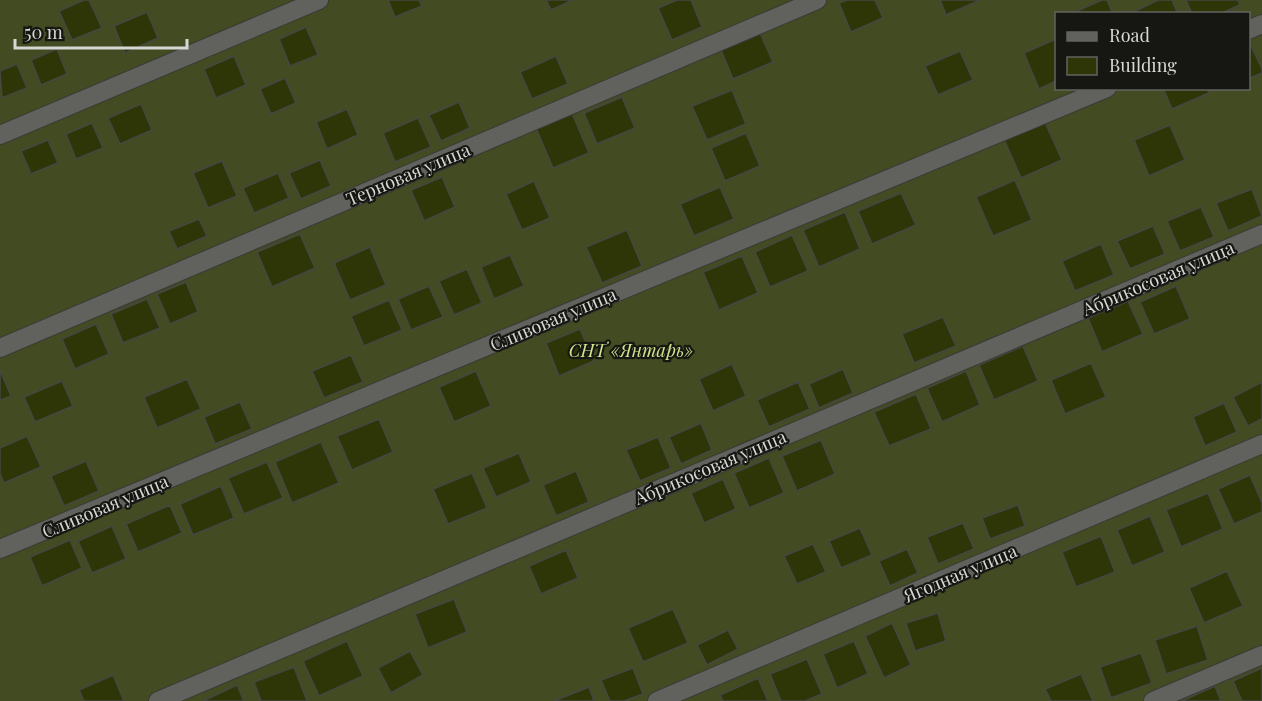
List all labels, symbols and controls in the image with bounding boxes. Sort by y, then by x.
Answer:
scale bar [15,12,188,50]
legend [1055,12,1250,90]
text: 50 m [24,20,63,44]
text: Road [1109,23,1150,47]
text: Building [1109,53,1177,77]
street label: Терновая улица [342,137,474,211]
street label: Абрикосовая улица [1077,235,1238,321]
street label: Сливовая улица [486,282,620,356]
park label: СНТ «Янтарь» [569,338,693,362]
street label: Абрикосовая улица [629,424,790,510]
street label: Сливовая улица [38,469,172,543]
street label: Ягодная улица [899,538,1020,608]

